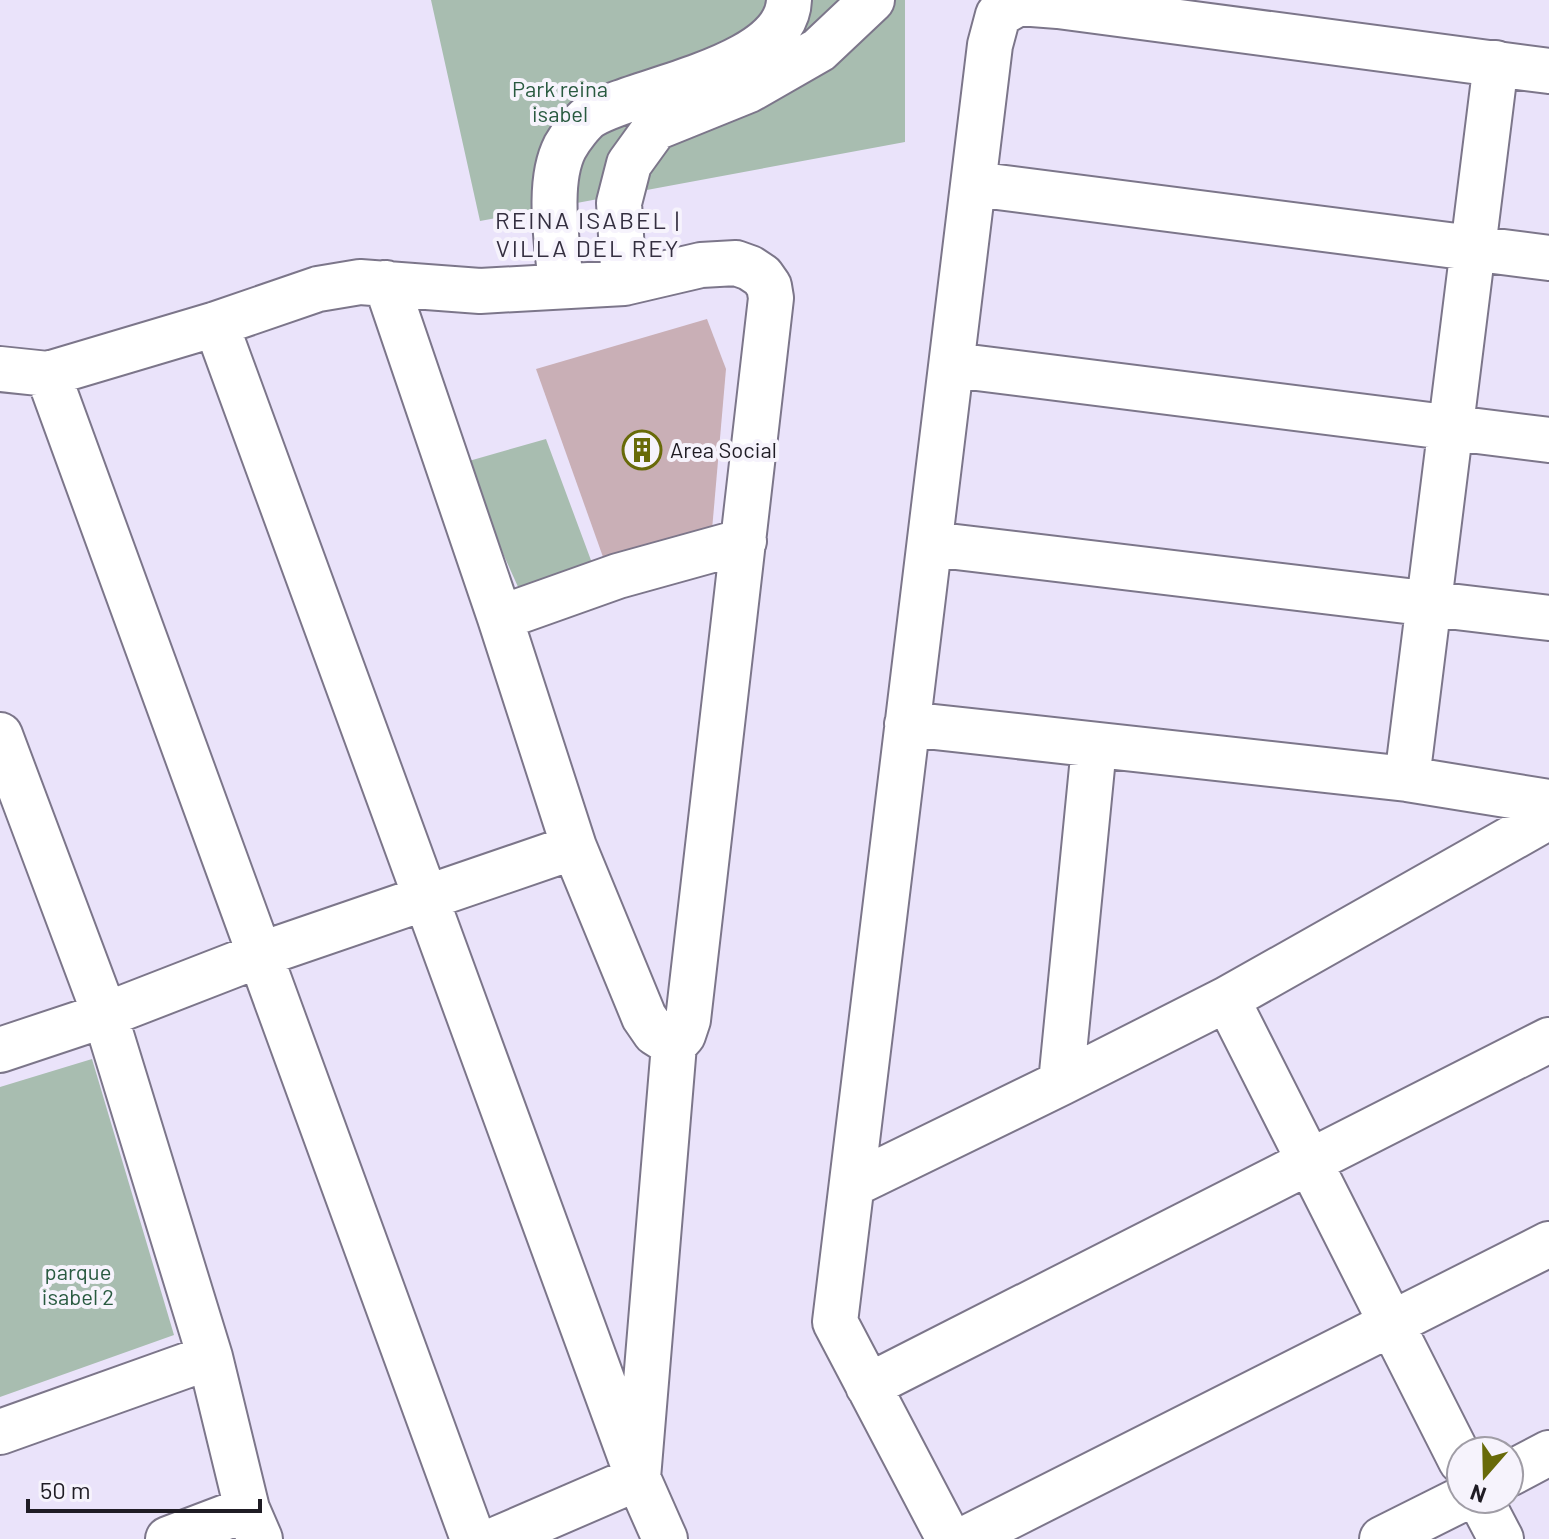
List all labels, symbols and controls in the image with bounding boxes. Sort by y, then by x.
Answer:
park label: Park reina isabel [512,75,608,126]
district label: REINA ISABEL | VILLA DEL REY [495,205,681,262]
building icon: Area Social [621,429,663,471]
place label: Area Social [670,436,777,462]
park label: parque isabel 2 [42,1258,114,1309]
north arrow [1445,1435,1525,1515]
scale bar [28,1463,260,1513]
text: 50 m [40,1475,91,1504]
text: N [1466,1480,1489,1509]

